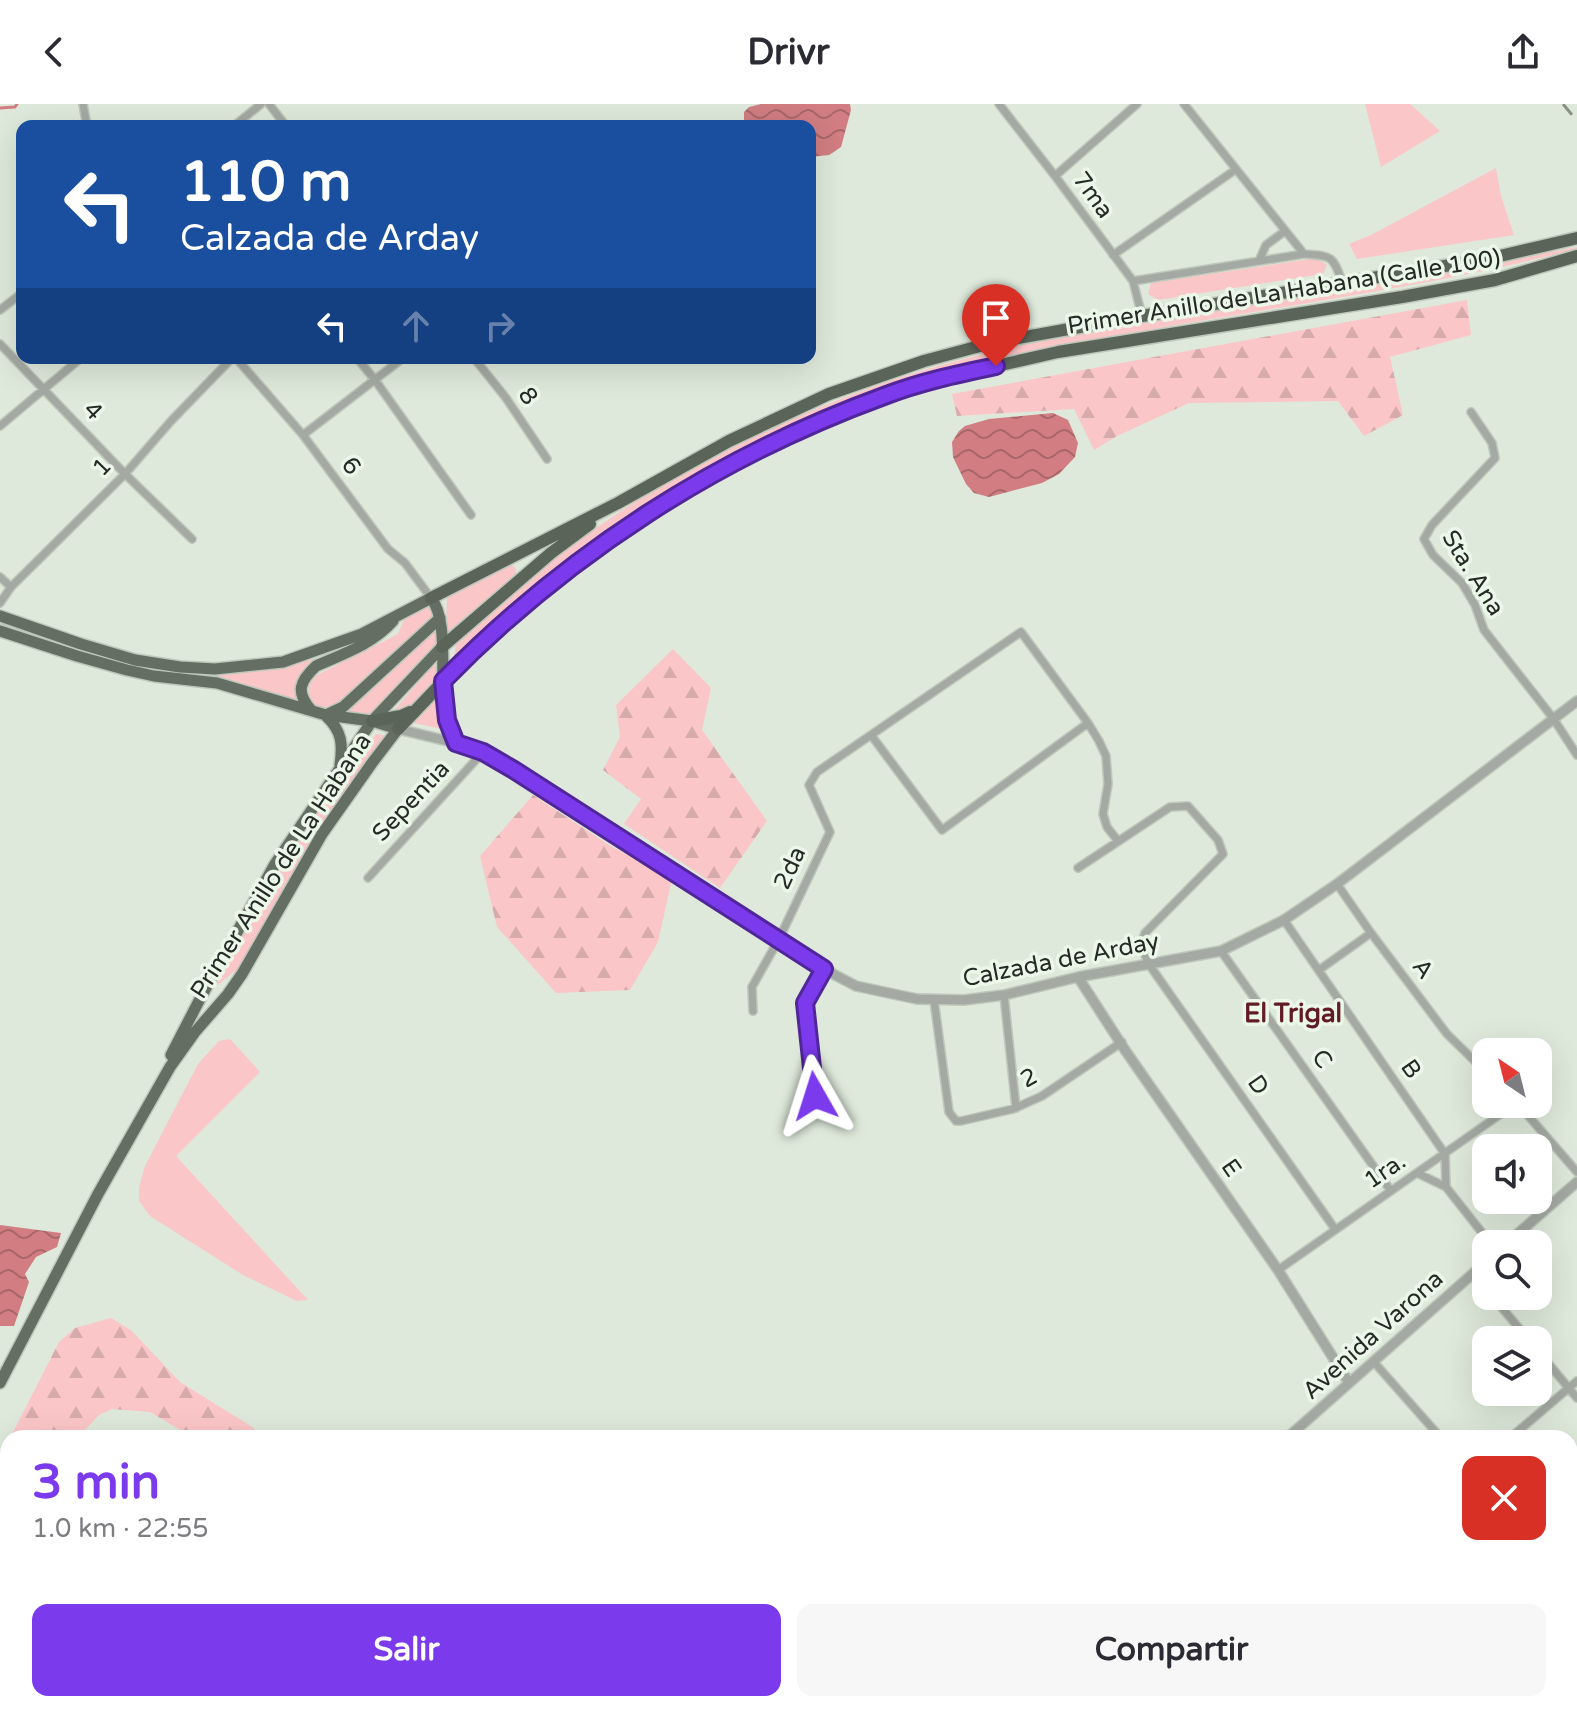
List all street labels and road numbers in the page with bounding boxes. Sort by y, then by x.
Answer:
street label: 7ma [1066,166,1120,224]
street label: Primer Anillo de La Habana (Calle 100) [1065,243,1503,341]
street label: 8 [512,382,544,410]
street label: 4 [77,396,109,426]
street label: 6 [335,451,367,481]
street label: 1 [86,452,118,482]
street label: Sta. Ana [1435,525,1511,621]
street label: Primer Anillo de La Habana [184,728,378,1004]
street label: Sepentia [366,755,456,847]
street label: 2da [768,842,812,894]
street label: Calzada de Arday [960,927,1162,993]
street label: A [1406,953,1440,985]
street label: C [1305,1044,1339,1074]
street label: B [1394,1054,1428,1084]
street label: 2 [1015,1062,1043,1094]
street label: D [1241,1069,1275,1101]
street label: 1ra. [1359,1147,1411,1195]
street label: E [1215,1153,1247,1183]
street label: Avenida Varona [1297,1264,1449,1406]

